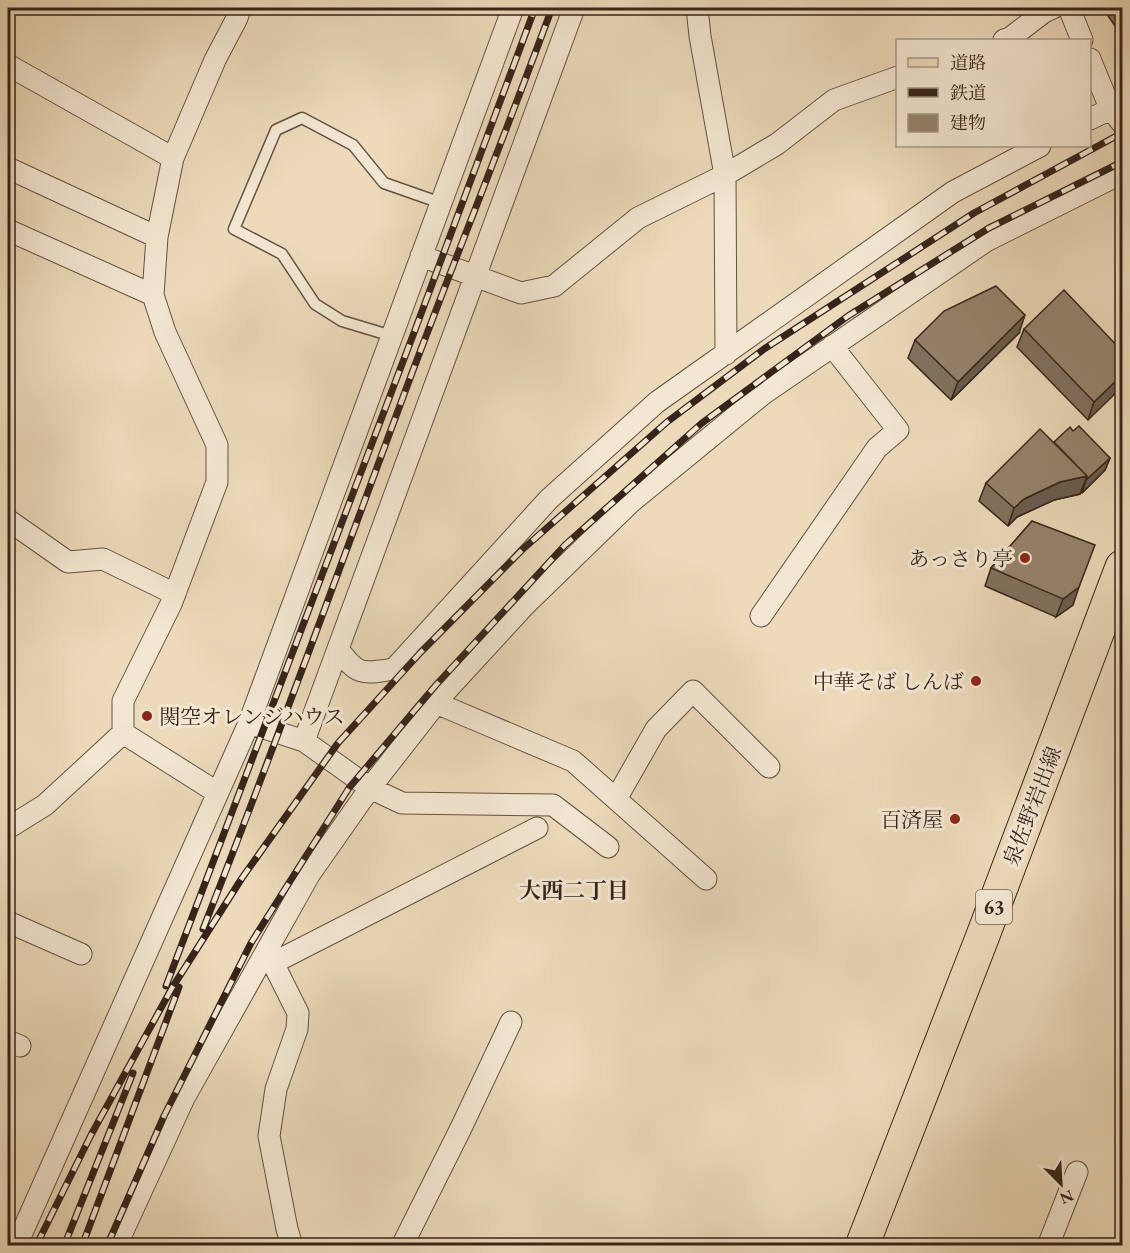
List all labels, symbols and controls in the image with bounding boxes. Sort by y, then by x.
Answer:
legend [896,39,1091,147]
text: 道路 [950,51,986,74]
text: 鉄道 [950,81,986,104]
text: 建物 [950,111,986,134]
place label: あっさり亭 [908,545,1013,572]
marker: あっさり亭 [1018,551,1032,565]
place label: 中華そば しんば [813,668,964,695]
marker: 中華そば しんば [969,674,983,688]
place label: 関空オレンジハウス [159,703,345,730]
marker: 関空オレンジハウス [140,709,154,723]
street label: 泉佐野岩出線 [997,742,1067,870]
place label: 百済屋 [880,806,943,833]
marker: 百済屋 [948,812,962,826]
district label: 大西二丁目 [519,876,629,905]
road number: 63 [976,890,1012,924]
north arrow [1031,1154,1091,1214]
text: N [1057,1185,1077,1209]

